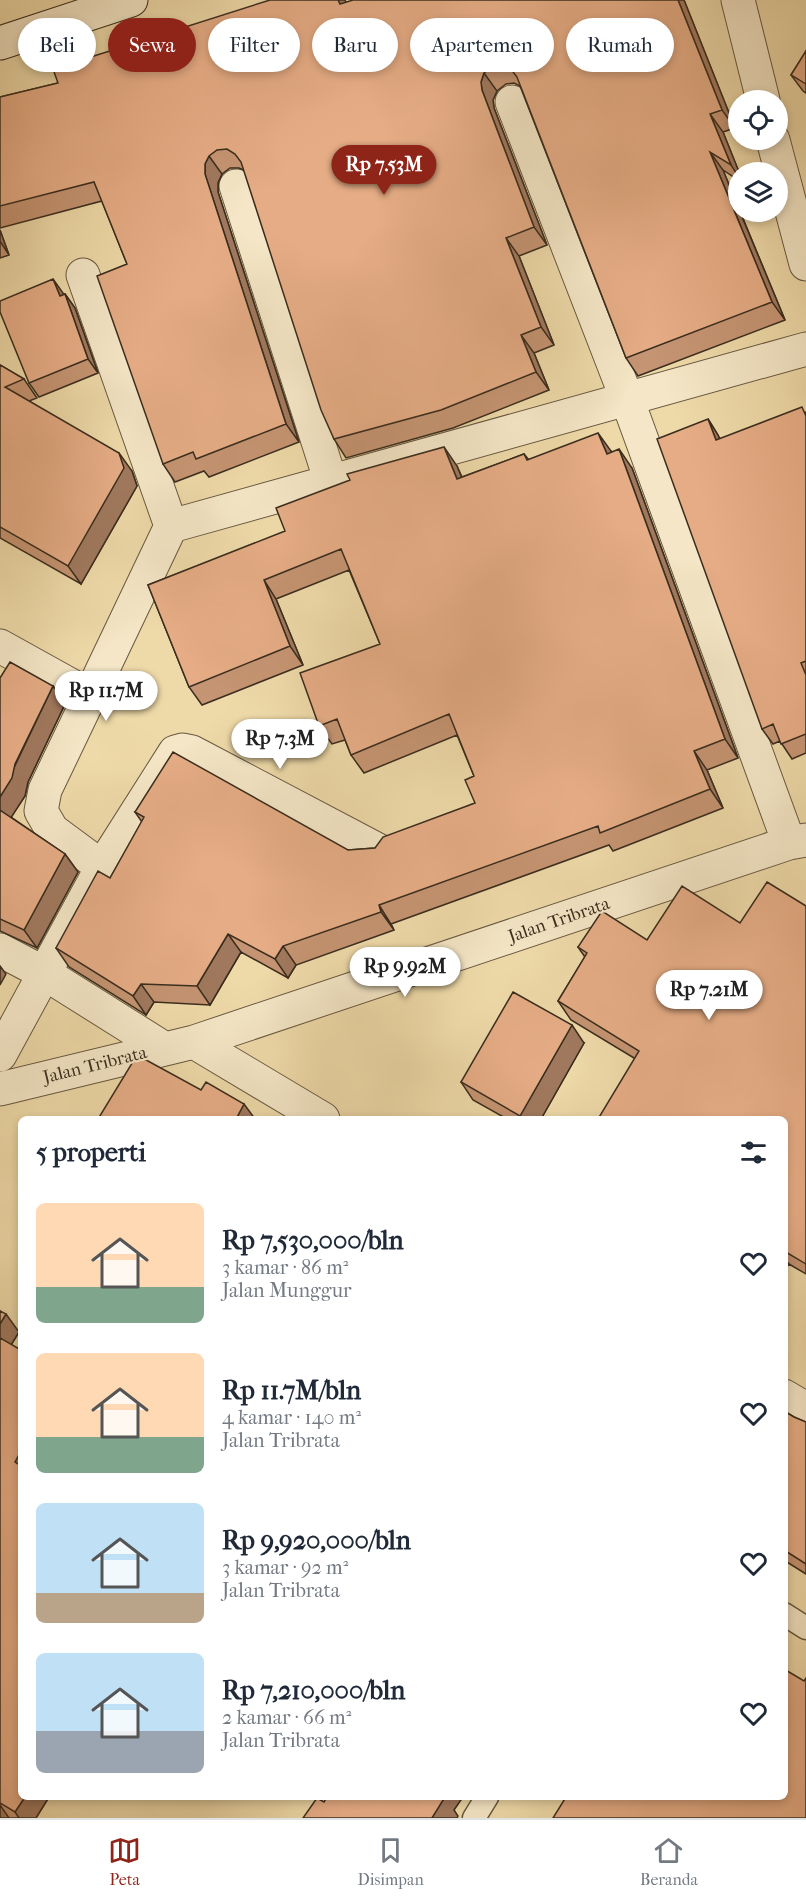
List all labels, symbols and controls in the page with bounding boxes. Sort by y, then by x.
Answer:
chip: Beli [18,18,96,72]
chip: Sewa [108,18,196,72]
chip: Filter [208,18,300,72]
chip: Baru [312,18,398,72]
chip: Apartemen [410,18,554,72]
chip: Rumah [566,18,674,72]
map controls [728,90,788,222]
button: locate [728,90,788,150]
pin: Rp 7.53M [322,145,446,196]
text: Rp 7.53M [345,153,423,176]
button: layers [728,162,788,222]
pin: Rp 11.7M [44,671,168,722]
text: Rp 11.7M [69,679,143,702]
pin: Rp 7.3M [225,719,335,770]
text: Rp 7.3M [245,727,315,750]
street label: Jalan Tribrata [504,893,613,948]
pin: Rp 9.92M [343,947,467,998]
text: Rp 9.92M [364,955,446,978]
pin: Rp 7.21M [647,970,771,1021]
text: Rp 7.21M [670,978,748,1001]
street label: Jalan Tribrata [39,1042,150,1089]
icon: filters [737,1136,770,1169]
text: 5 properti [36,1137,146,1168]
text: Rp 7,530,000/bln [222,1225,404,1256]
icon: home [84,1227,156,1299]
icon: heart [737,1247,770,1280]
text: 3 kamar · 86 m² [222,1256,348,1279]
text: Jalan Munggur [222,1279,352,1302]
text: Rp 11.7M/bln [222,1375,361,1406]
icon: home [84,1377,156,1449]
icon: heart [737,1397,770,1430]
text: 4 kamar · 140 m² [222,1406,361,1429]
text: Jalan Tribrata [222,1429,340,1452]
text: Rp 9,920,000/bln [222,1525,411,1556]
icon: home [84,1527,156,1599]
icon: heart [737,1547,770,1580]
text: 3 kamar · 92 m² [222,1556,348,1579]
text: Jalan Tribrata [222,1579,340,1602]
text: Rp 7,210,000/bln [222,1675,405,1706]
icon: home [84,1677,156,1749]
icon: heart [737,1697,770,1730]
text: 2 kamar · 66 m² [222,1706,351,1729]
text: Jalan Tribrata [222,1729,340,1752]
tab: Peta [108,1834,141,1889]
tab: Disimpan [357,1834,424,1889]
tab: Beranda [640,1834,698,1889]

